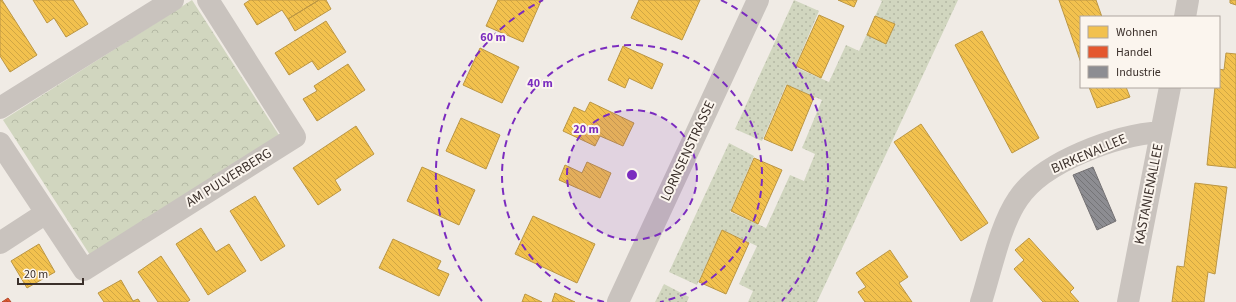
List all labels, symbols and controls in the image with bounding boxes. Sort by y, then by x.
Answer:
legend [1080,16,1220,88]
text: Wohnen [1116,24,1158,41]
text: 60 m [480,29,506,46]
text: Handel [1116,44,1152,61]
text: Industrie [1116,64,1161,81]
text: 40 m [527,75,553,92]
street label: LORNSENSTRASSE [656,97,720,205]
text: 20 m [573,121,599,138]
street label: BIRKENALLEE [1048,129,1130,179]
street label: KASTANIENALLEE [1129,142,1169,246]
street label: AM PULVERBERG [182,144,276,212]
centre of rings [625,168,639,182]
scale bar [18,260,83,286]
text: 20 m [24,266,48,283]

